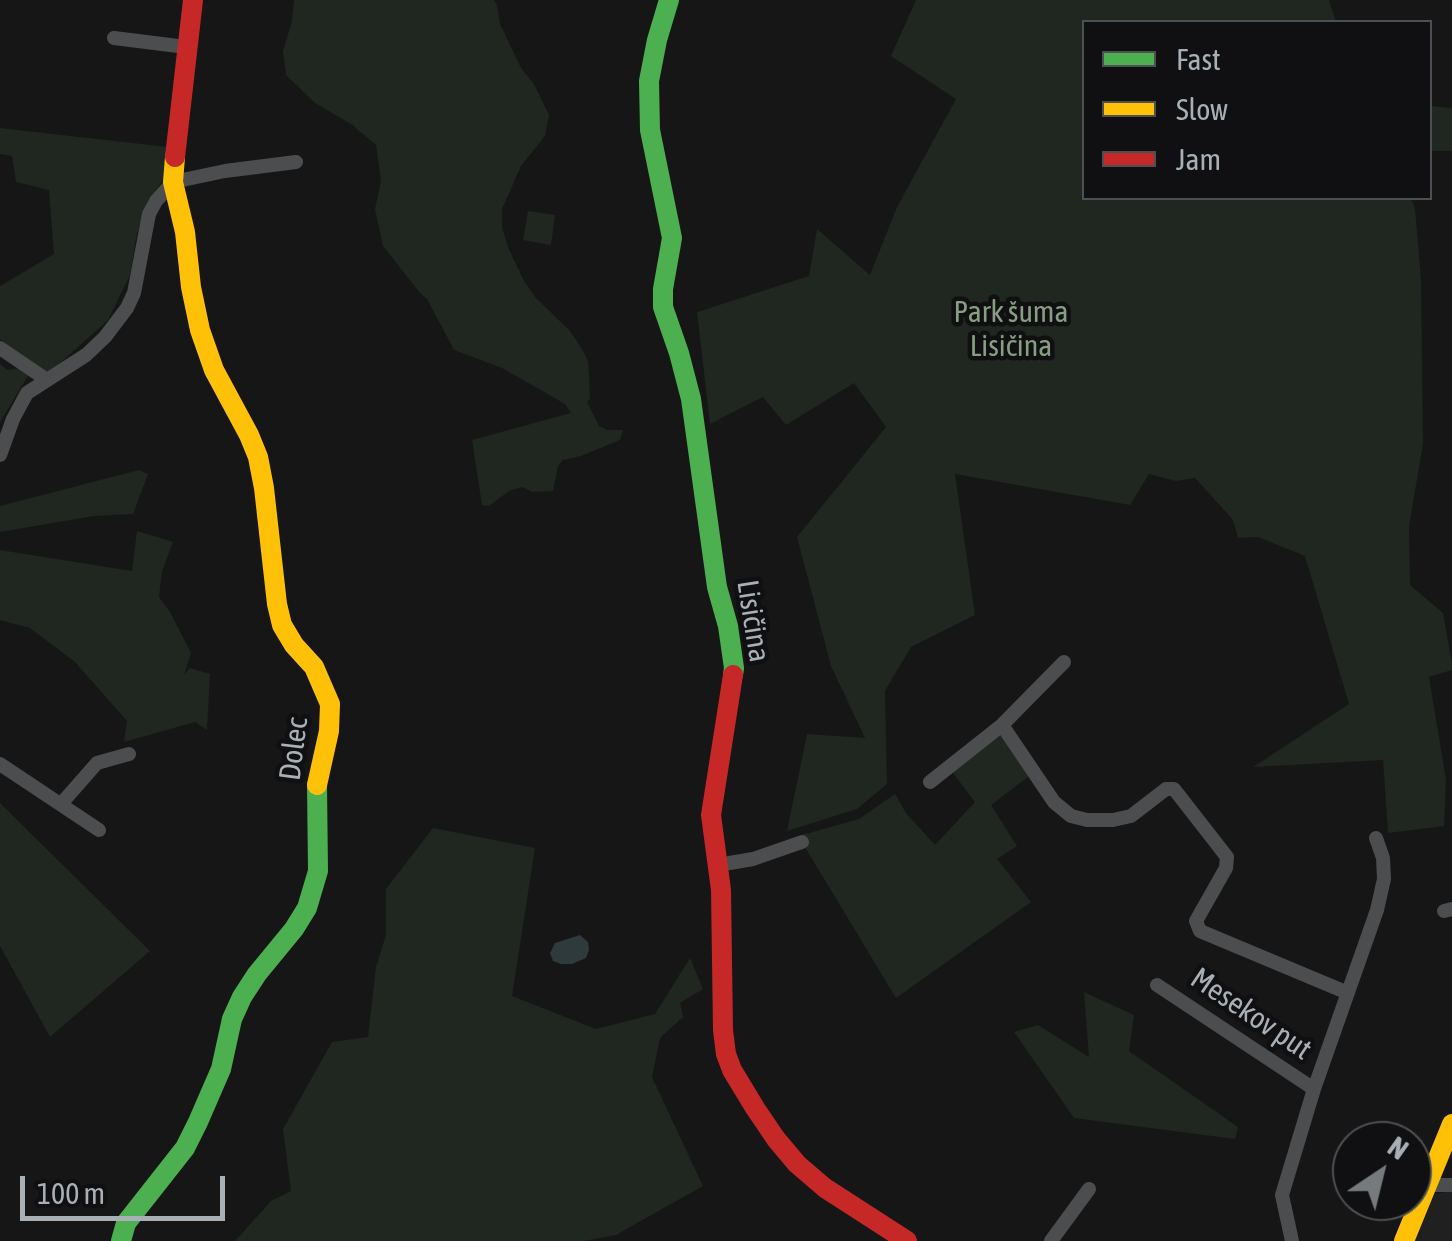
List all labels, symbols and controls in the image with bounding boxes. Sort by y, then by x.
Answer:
legend [1082,20,1432,200]
text: Fast [1176,42,1221,76]
text: Slow [1176,92,1228,126]
text: Jam [1176,142,1221,176]
park label: Park šuma Lisičina [954,295,1068,366]
street label: Lisičina [729,577,777,665]
street label: Dolec [272,715,316,783]
street label: Mesekov put [1184,960,1318,1068]
north arrow [1332,1121,1432,1221]
text: N [1382,1130,1414,1166]
scale bar [25,1156,230,1218]
text: 100 m [37,1176,105,1210]

